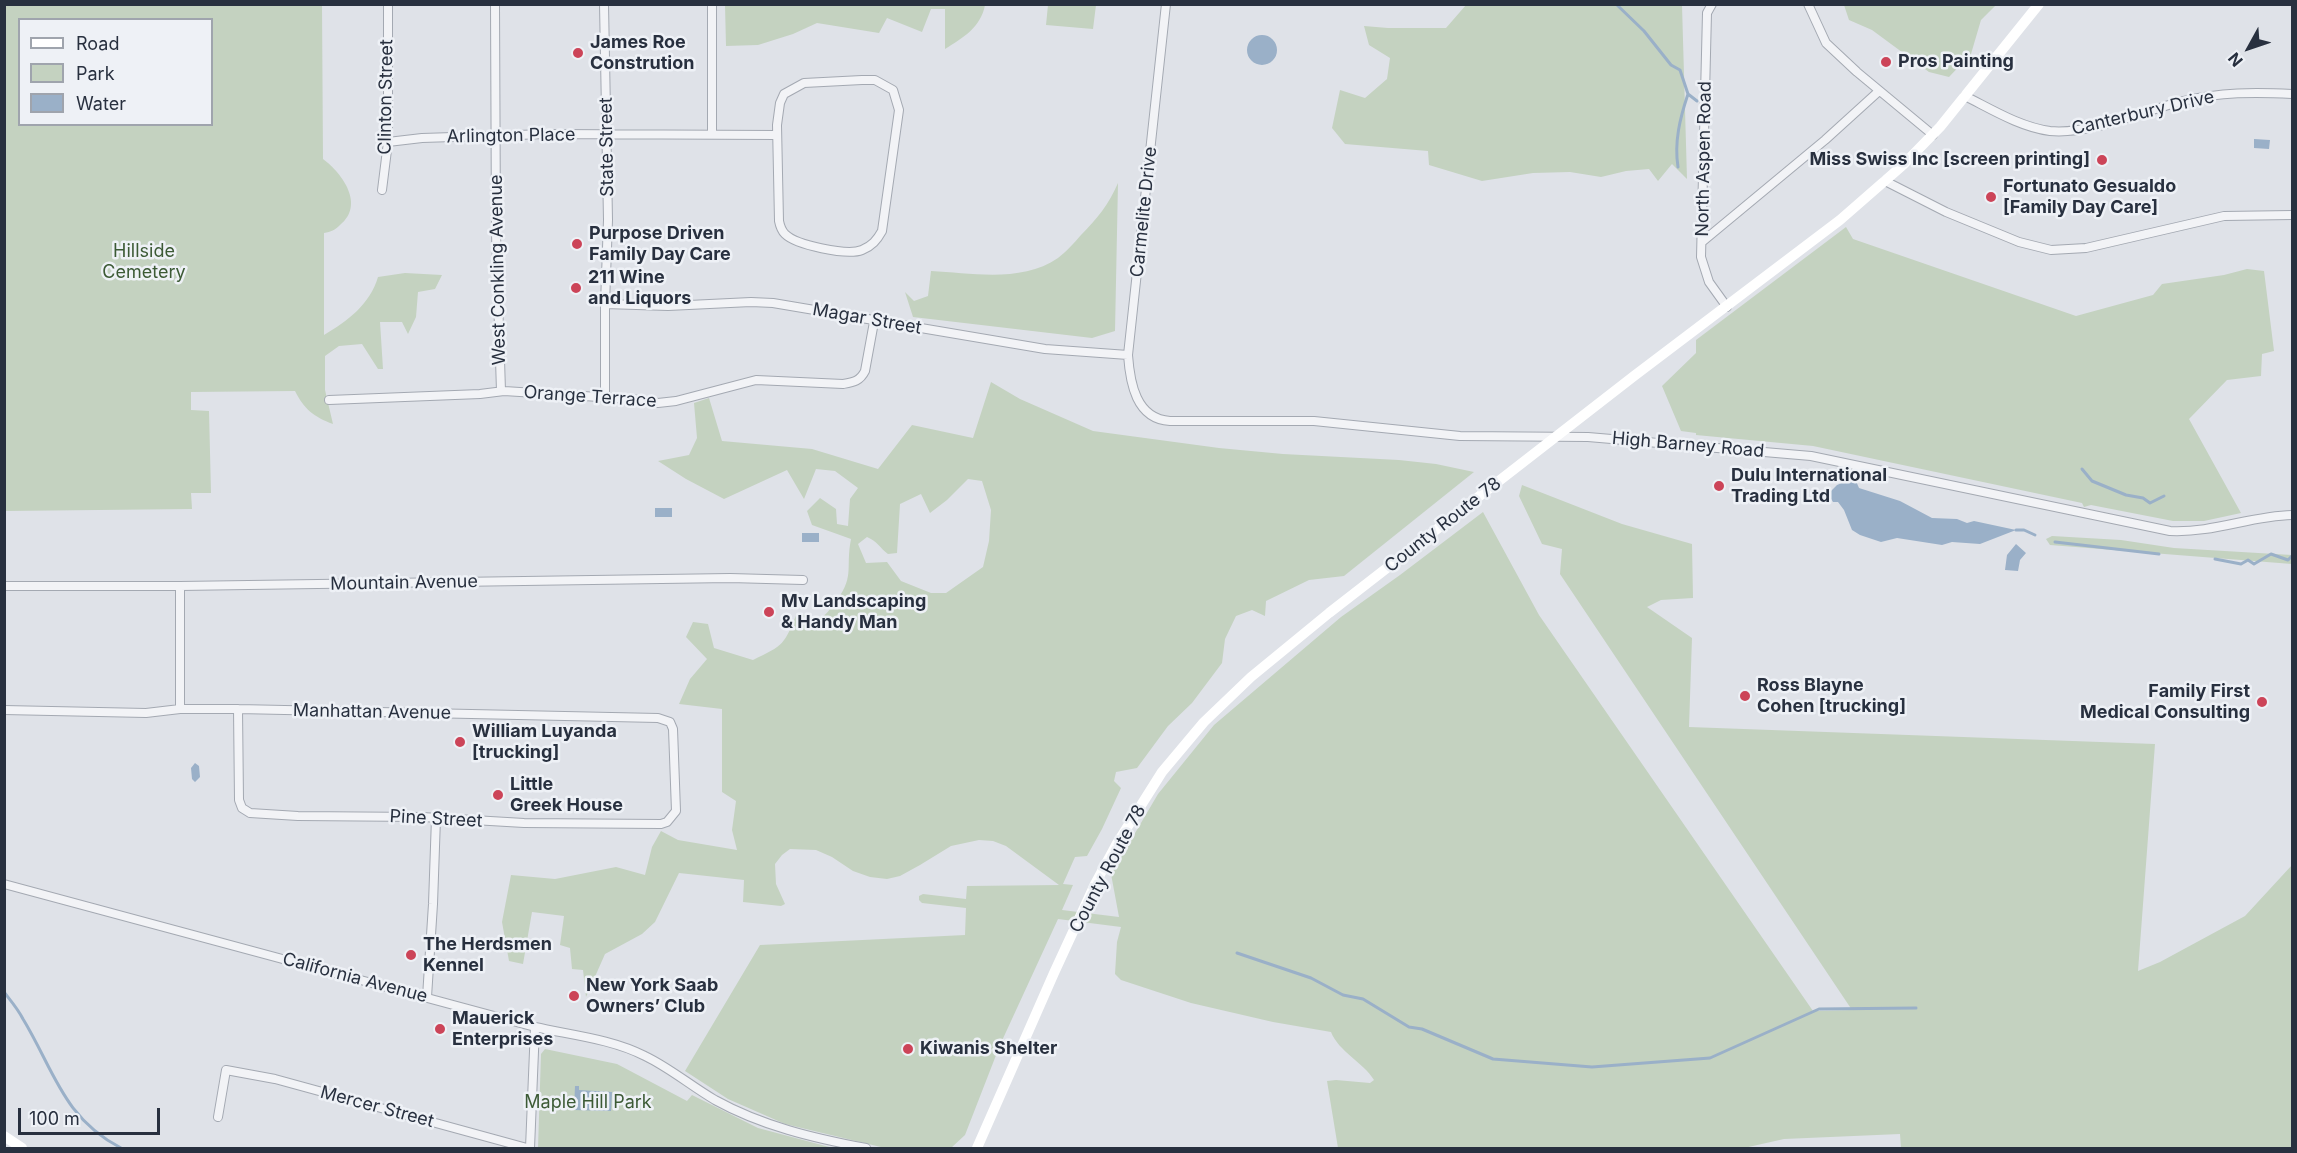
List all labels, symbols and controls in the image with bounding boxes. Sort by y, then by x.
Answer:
legend [18,18,213,126]
north arrow [2219,18,2279,78]
place label: James Roe Constrution [590,32,694,74]
text: Road [76,33,119,54]
street label: Clinton Street [374,39,398,155]
marker: James Roe Constrution [571,46,585,60]
text: N [2224,48,2247,71]
place label: Pros Painting [1898,51,2014,73]
marker: Pros Painting [1879,55,1893,69]
text: Park [76,63,115,84]
street label: North Aspen Road [1692,81,1716,237]
street label: Canterbury Drive [2070,86,2216,140]
text: Water [76,93,126,114]
street label: State Street [595,97,619,197]
street label: Arlington Place [446,124,576,148]
street label: Carmelite Drive [1126,146,1162,278]
place label: Miss Swiss Inc [screen printing] [1809,149,2090,171]
marker: Miss Swiss Inc [screen printing] [2095,153,2109,167]
street label: West Conkling Avenue [486,174,510,366]
place label: Fortunato Gesualdo [Family Day Care] [2003,176,2176,219]
marker: Fortunato Gesualdo [Family Day Care] [1984,190,1998,204]
place label: Purpose Driven Family Day Care [589,223,731,266]
marker: Purpose Driven Family Day Care [570,237,584,251]
park label: Hillside Cemetery [102,241,186,284]
place label: 211 Wine and Liquors [588,267,691,310]
marker: 211 Wine and Liquors [569,281,583,295]
street label: Magar Street [811,299,923,339]
street label: Orange Terrace [523,382,657,412]
street label: High Barney Road [1611,428,1765,462]
place label: Dulu International Trading Ltd [1731,465,1887,508]
street label: County Route 78 [1381,473,1505,577]
marker: Dulu International Trading Ltd [1712,479,1726,493]
street label: Mountain Avenue [330,571,478,595]
place label: Mv Landscaping & Handy Man [781,591,926,634]
marker: Mv Landscaping & Handy Man [762,605,776,619]
place label: Ross Blayne Cohen [trucking] [1757,675,1906,718]
place label: Family First Medical Consulting [2080,681,2250,724]
marker: Ross Blayne Cohen [trucking] [1738,689,1752,703]
marker: Family First Medical Consulting [2255,695,2269,709]
street label: Manhattan Avenue [293,700,451,724]
place label: William Luyanda [trucking] [472,721,617,764]
marker: William Luyanda [trucking] [453,735,467,749]
place label: Little Greek House [510,774,623,816]
marker: Little Greek House [491,788,505,802]
street label: County Route 78 [1065,801,1151,937]
street label: Pine Street [389,806,483,832]
place label: The Herdsmen Kennel [423,934,552,976]
street label: California Avenue [280,948,430,1008]
marker: The Herdsmen Kennel [404,948,418,962]
place label: New York Saab Owners’ Club [586,975,718,1018]
marker: New York Saab Owners’ Club [567,989,581,1003]
place label: Mauerick Enterprises [452,1008,553,1050]
marker: Mauerick Enterprises [433,1022,447,1036]
place label: Kiwanis Shelter [920,1038,1057,1060]
marker: Kiwanis Shelter [901,1042,915,1056]
street label: Mercer Street [318,1081,436,1133]
park label: Maple Hill Park [524,1092,652,1114]
scale bar [21,1096,164,1134]
text: 100 m [29,1108,80,1129]

